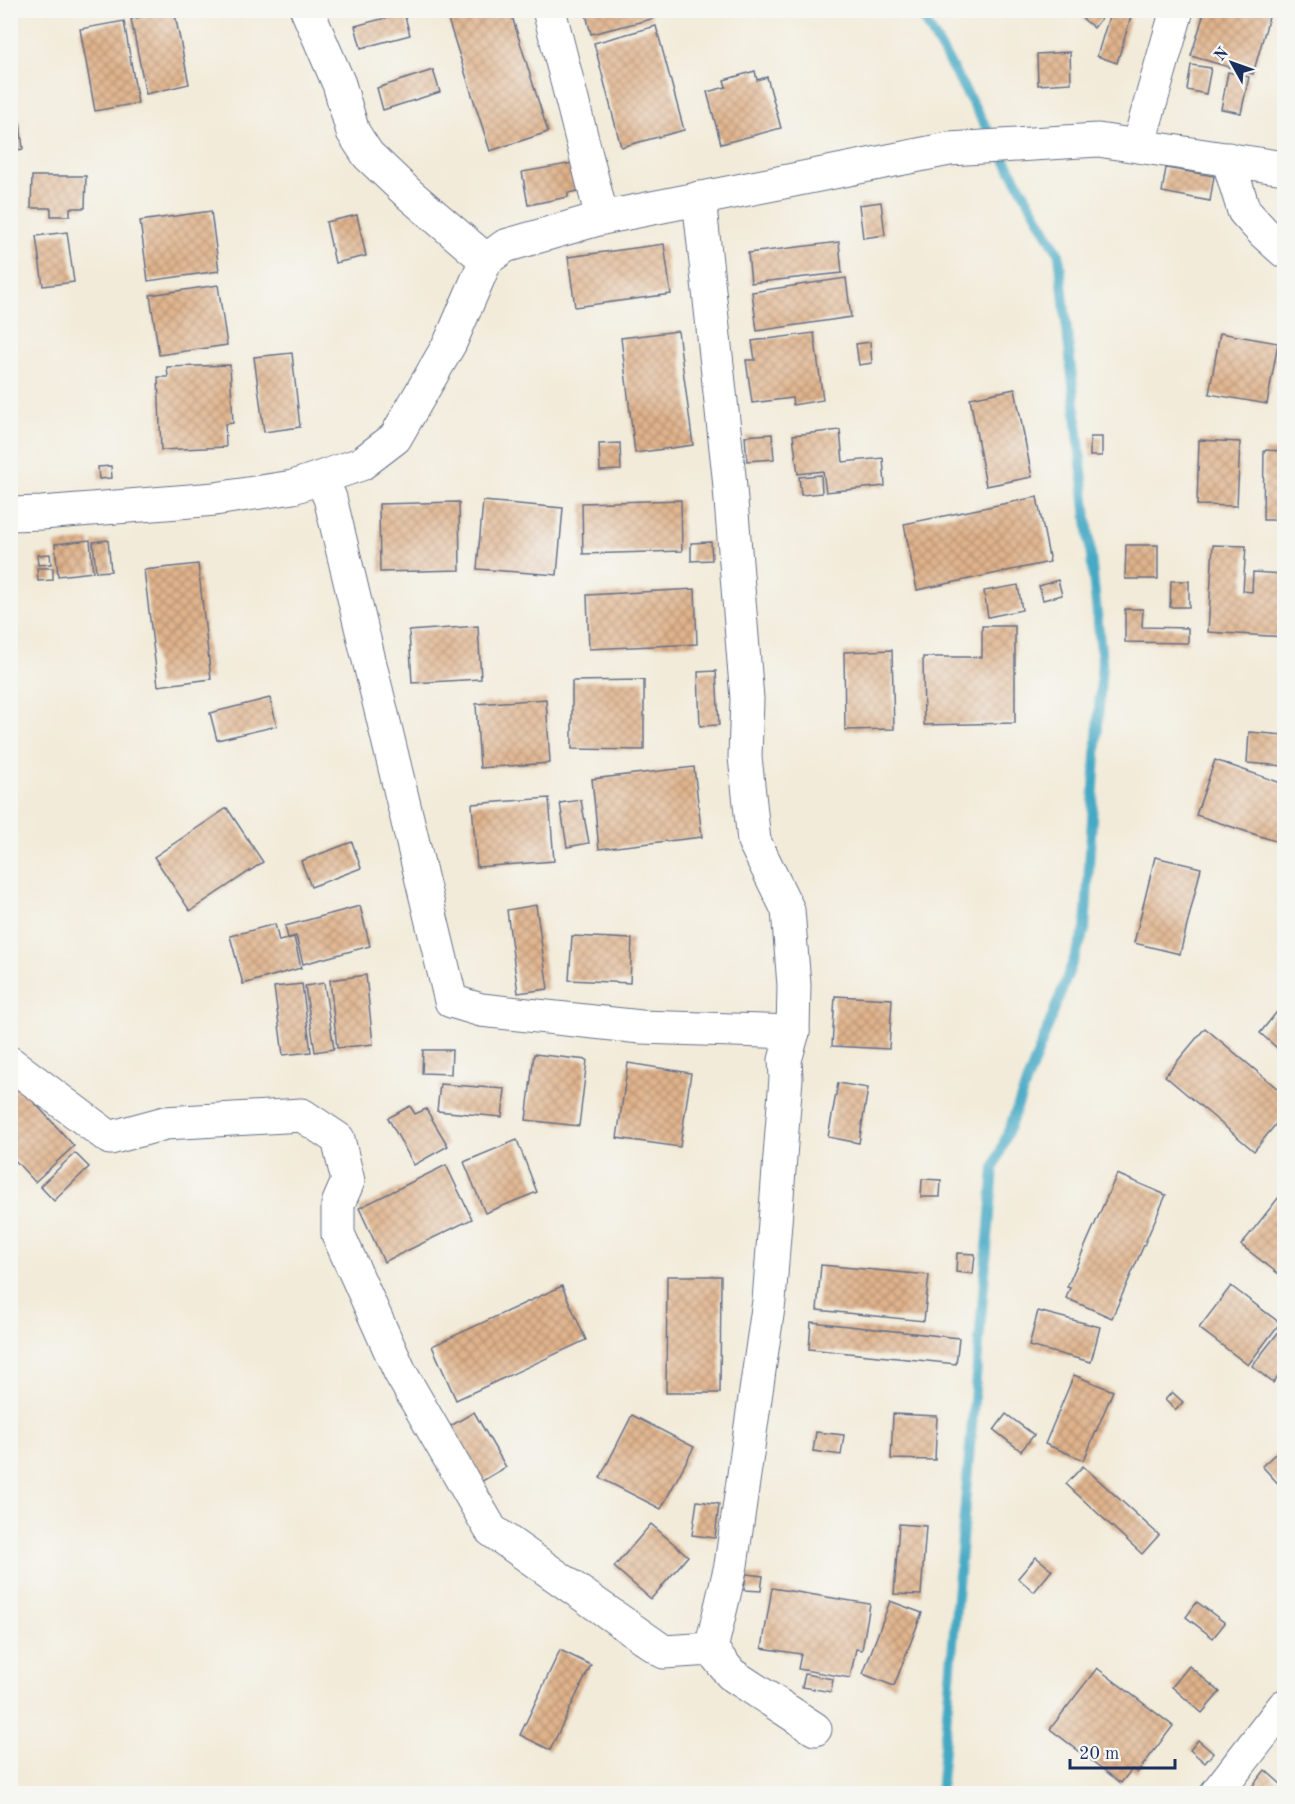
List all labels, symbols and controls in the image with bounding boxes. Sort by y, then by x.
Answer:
north arrow [1202,33,1262,93]
text: N [1212,44,1233,64]
scale bar [1070,1732,1175,1770]
text: 20 m [1079,1745,1119,1763]

